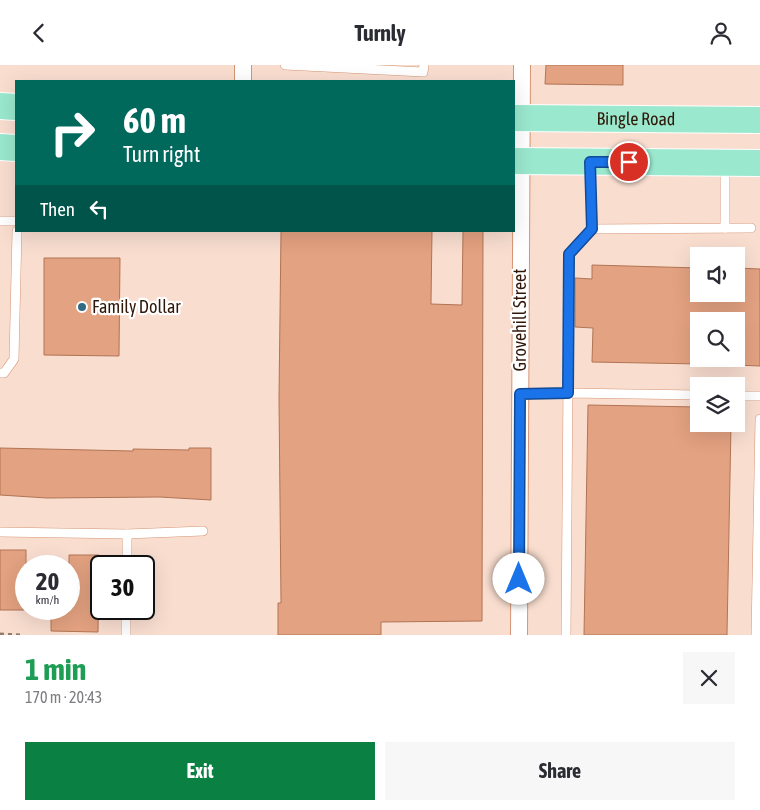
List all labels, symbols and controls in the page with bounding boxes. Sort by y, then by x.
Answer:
icon: back [25,19,53,47]
icon: person [707,19,735,47]
text: Turnly [354,20,406,46]
icon: right [40,100,105,165]
text: 60 m [123,100,186,140]
street label: Bingle Road [597,108,675,129]
text: Turn right [123,141,200,167]
pin [608,141,650,183]
icon: arrive [615,148,643,176]
icon: left [85,195,113,223]
text: Then [40,198,75,220]
map controls [690,247,745,432]
button: sound [690,247,745,302]
street label: Grovehill Street [509,269,530,371]
place label: Family Dollar [92,296,181,317]
marker: Family Dollar [76,301,88,313]
button: search [690,312,745,367]
button: layers [690,377,745,432]
position arrow [492,552,544,604]
speed limit sign: 30 [90,555,155,620]
text: 20 [36,567,59,595]
text: km/h [36,593,59,607]
text: 1 min [25,652,86,686]
button: close [683,652,735,704]
text: 170 m · 20:43 [25,688,102,706]
button: Exit [25,742,375,800]
button: Share [385,742,735,800]

